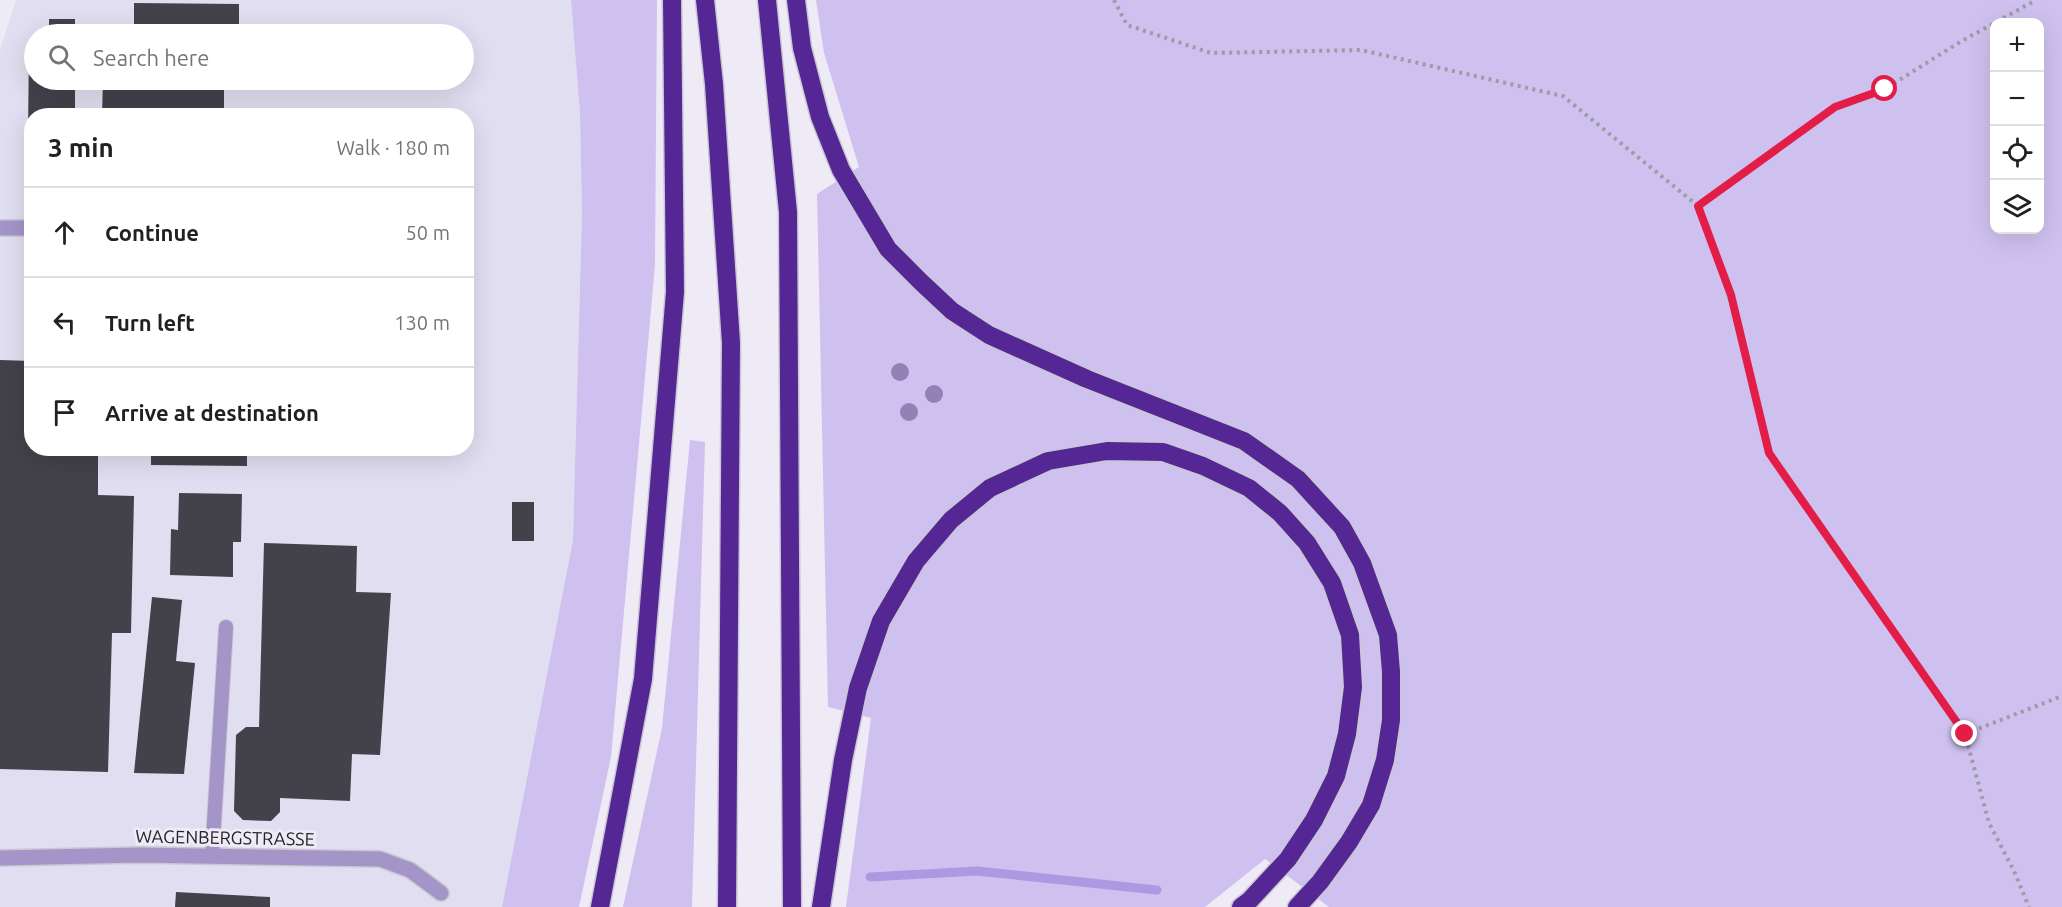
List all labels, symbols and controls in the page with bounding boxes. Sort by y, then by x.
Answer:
map controls [1990,18,2044,234]
button: + [1990,18,2044,72]
search box [24,24,474,90]
icon: search [45,41,78,74]
text: Search here [93,45,209,70]
button: − [1990,72,2044,126]
route start [1871,75,1897,101]
button: locate [1990,126,2044,180]
text: 3 min [48,133,114,162]
text: Walk · 180 m [337,136,450,159]
button: layers [1990,180,2044,234]
icon: ahead [48,216,81,249]
text: Continue [105,220,199,245]
text: 50 m [406,221,450,244]
icon: left [48,306,81,339]
text: Turn left [105,310,195,335]
text: 130 m [394,311,450,334]
icon: arrive [48,396,81,429]
text: Arrive at destination [105,400,319,425]
route end [1951,720,1977,746]
street label: WAGENBERGSTRASSE [135,825,315,849]

